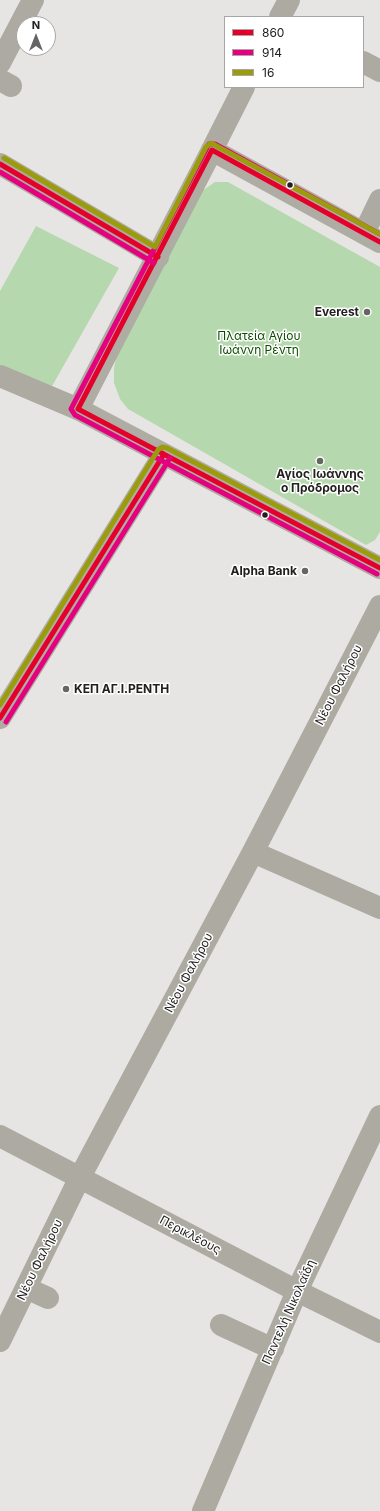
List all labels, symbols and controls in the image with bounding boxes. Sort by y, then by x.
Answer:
north arrow [16,16,56,56]
legend [224,16,364,88]
text: N [32,18,40,32]
text: 860 [262,25,284,40]
text: 914 [262,45,282,60]
text: 16 [262,65,274,80]
unlabelled marker [285,180,295,190]
place label: Everest [315,305,359,319]
marker: Everest [362,307,372,317]
park label: Πλατεία Αγίου Ιωάννη Ρέντη [217,329,301,357]
marker: Αγίος Ιωάννης ο Πρόδρομος [315,456,325,466]
place label: Αγίος Ιωάννης ο Πρόδρομος [276,467,364,495]
unlabelled marker [260,510,270,520]
place label: Alpha Bank [231,564,297,578]
marker: Alpha Bank [300,566,310,576]
street label: Νέου Φαλήρου [313,642,365,728]
place label: ΚΕΠ ΑΓ.Ι.ΡΕΝΤΗ [74,682,169,696]
marker: ΚΕΠ ΑΓ.Ι.ΡΕΝΤΗ [61,684,71,694]
street label: Νέου Φαλήρου [162,931,216,1015]
street label: Περικλέους [157,1213,223,1257]
street label: Νέου Φαλήρου [14,1217,66,1303]
street label: Παντελή Νικολαΐδη [259,1257,319,1367]

